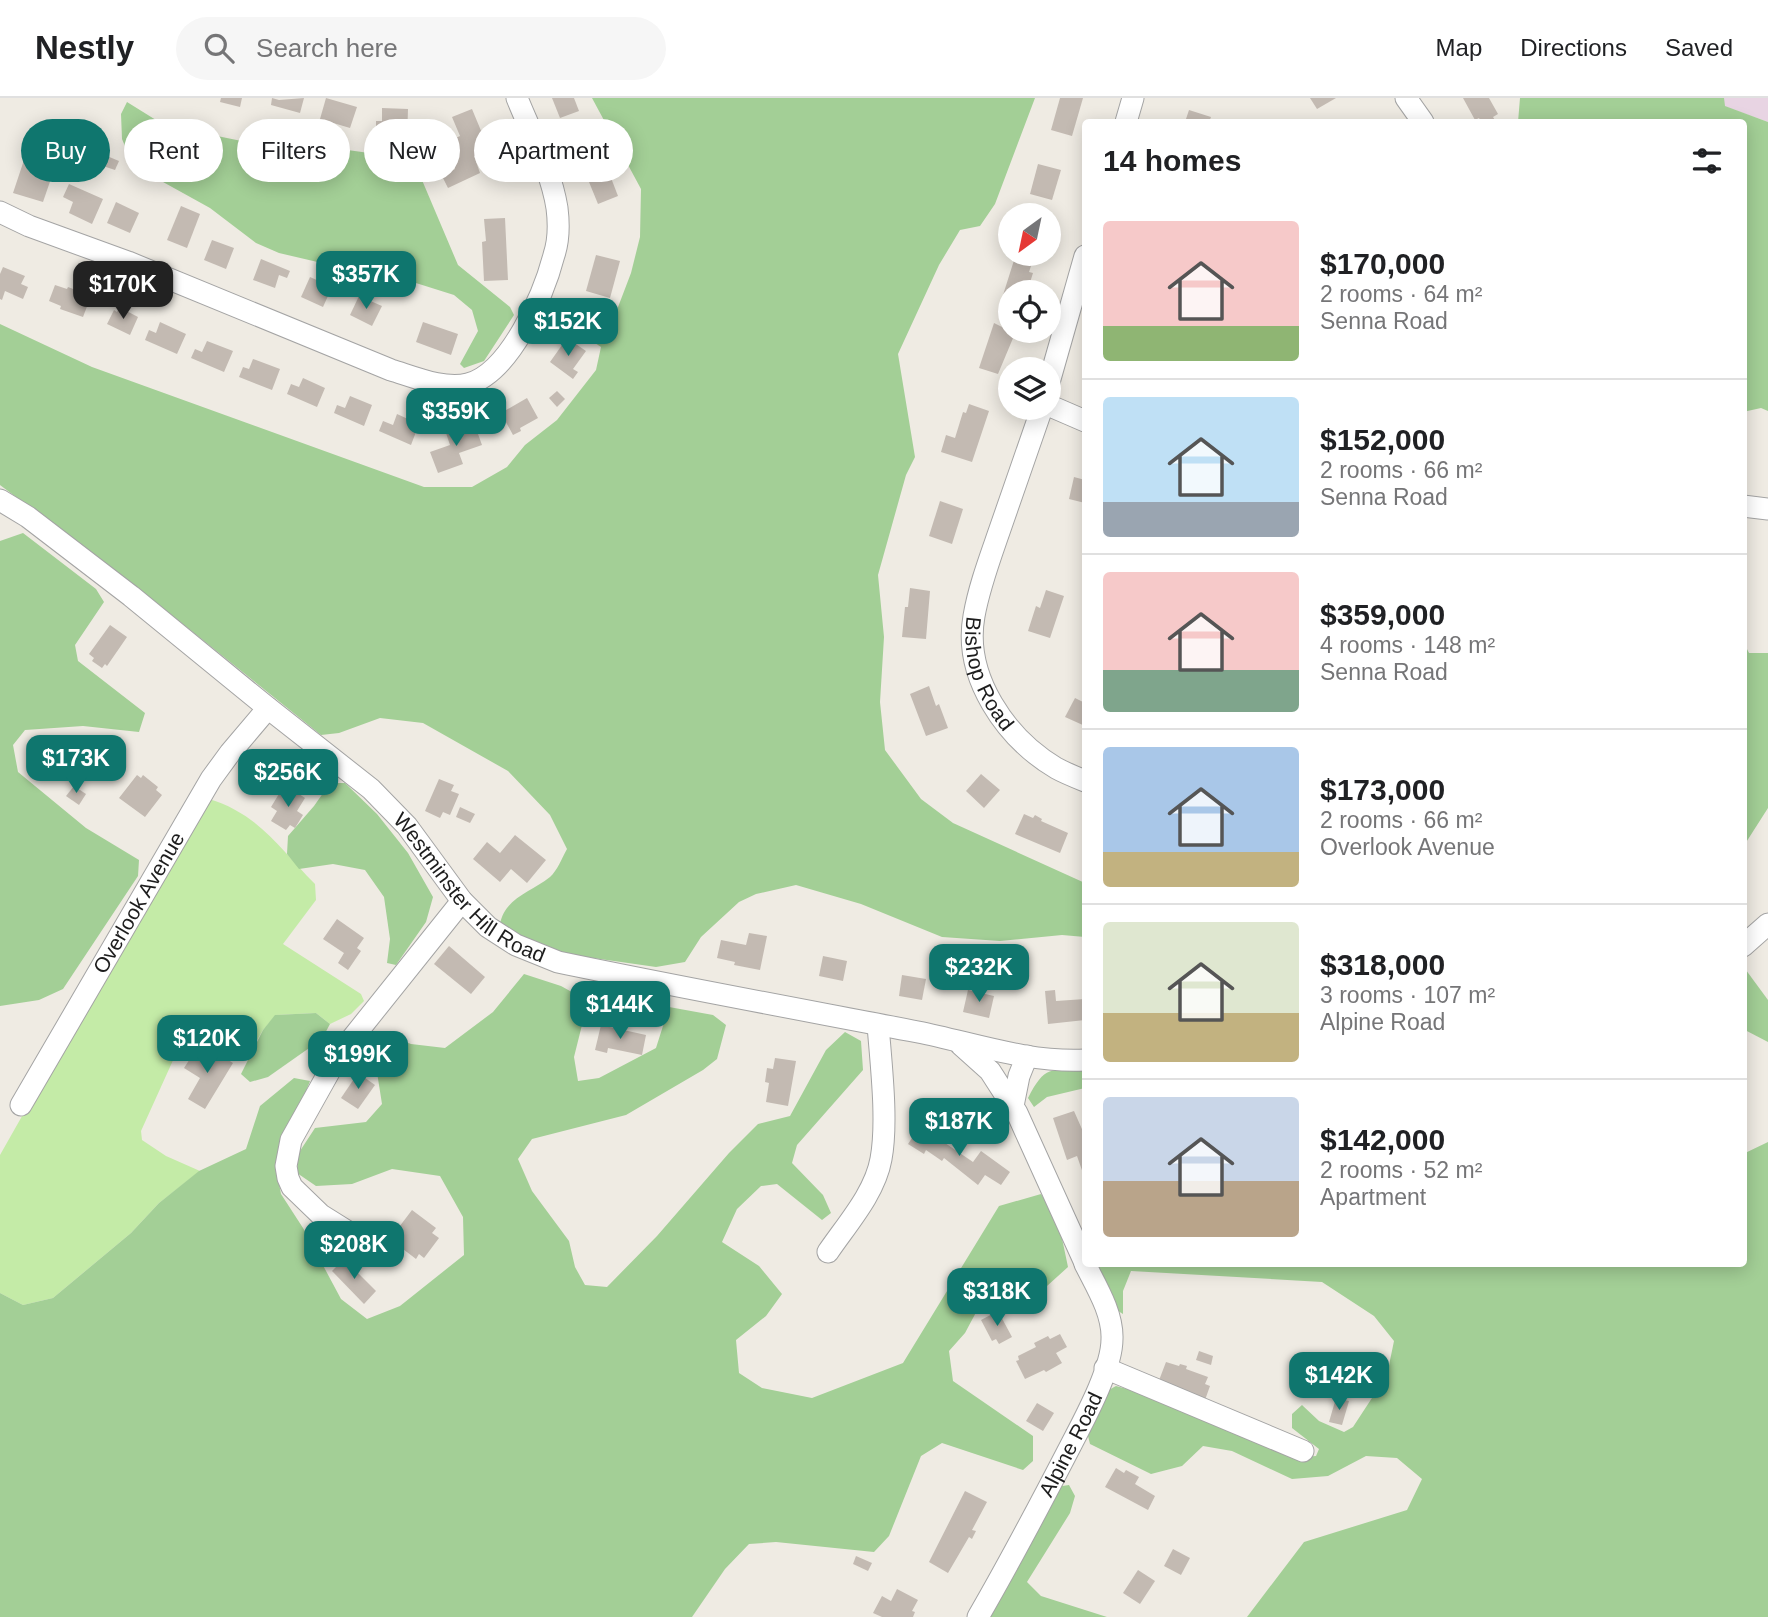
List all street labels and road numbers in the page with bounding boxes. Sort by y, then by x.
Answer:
street label: Bishop Road [961,616,1019,735]
street label: Westminster Hill Road [389,808,549,967]
street label: Overlook Avenue [88,828,189,977]
street label: Alpine Road [1034,1388,1107,1500]

